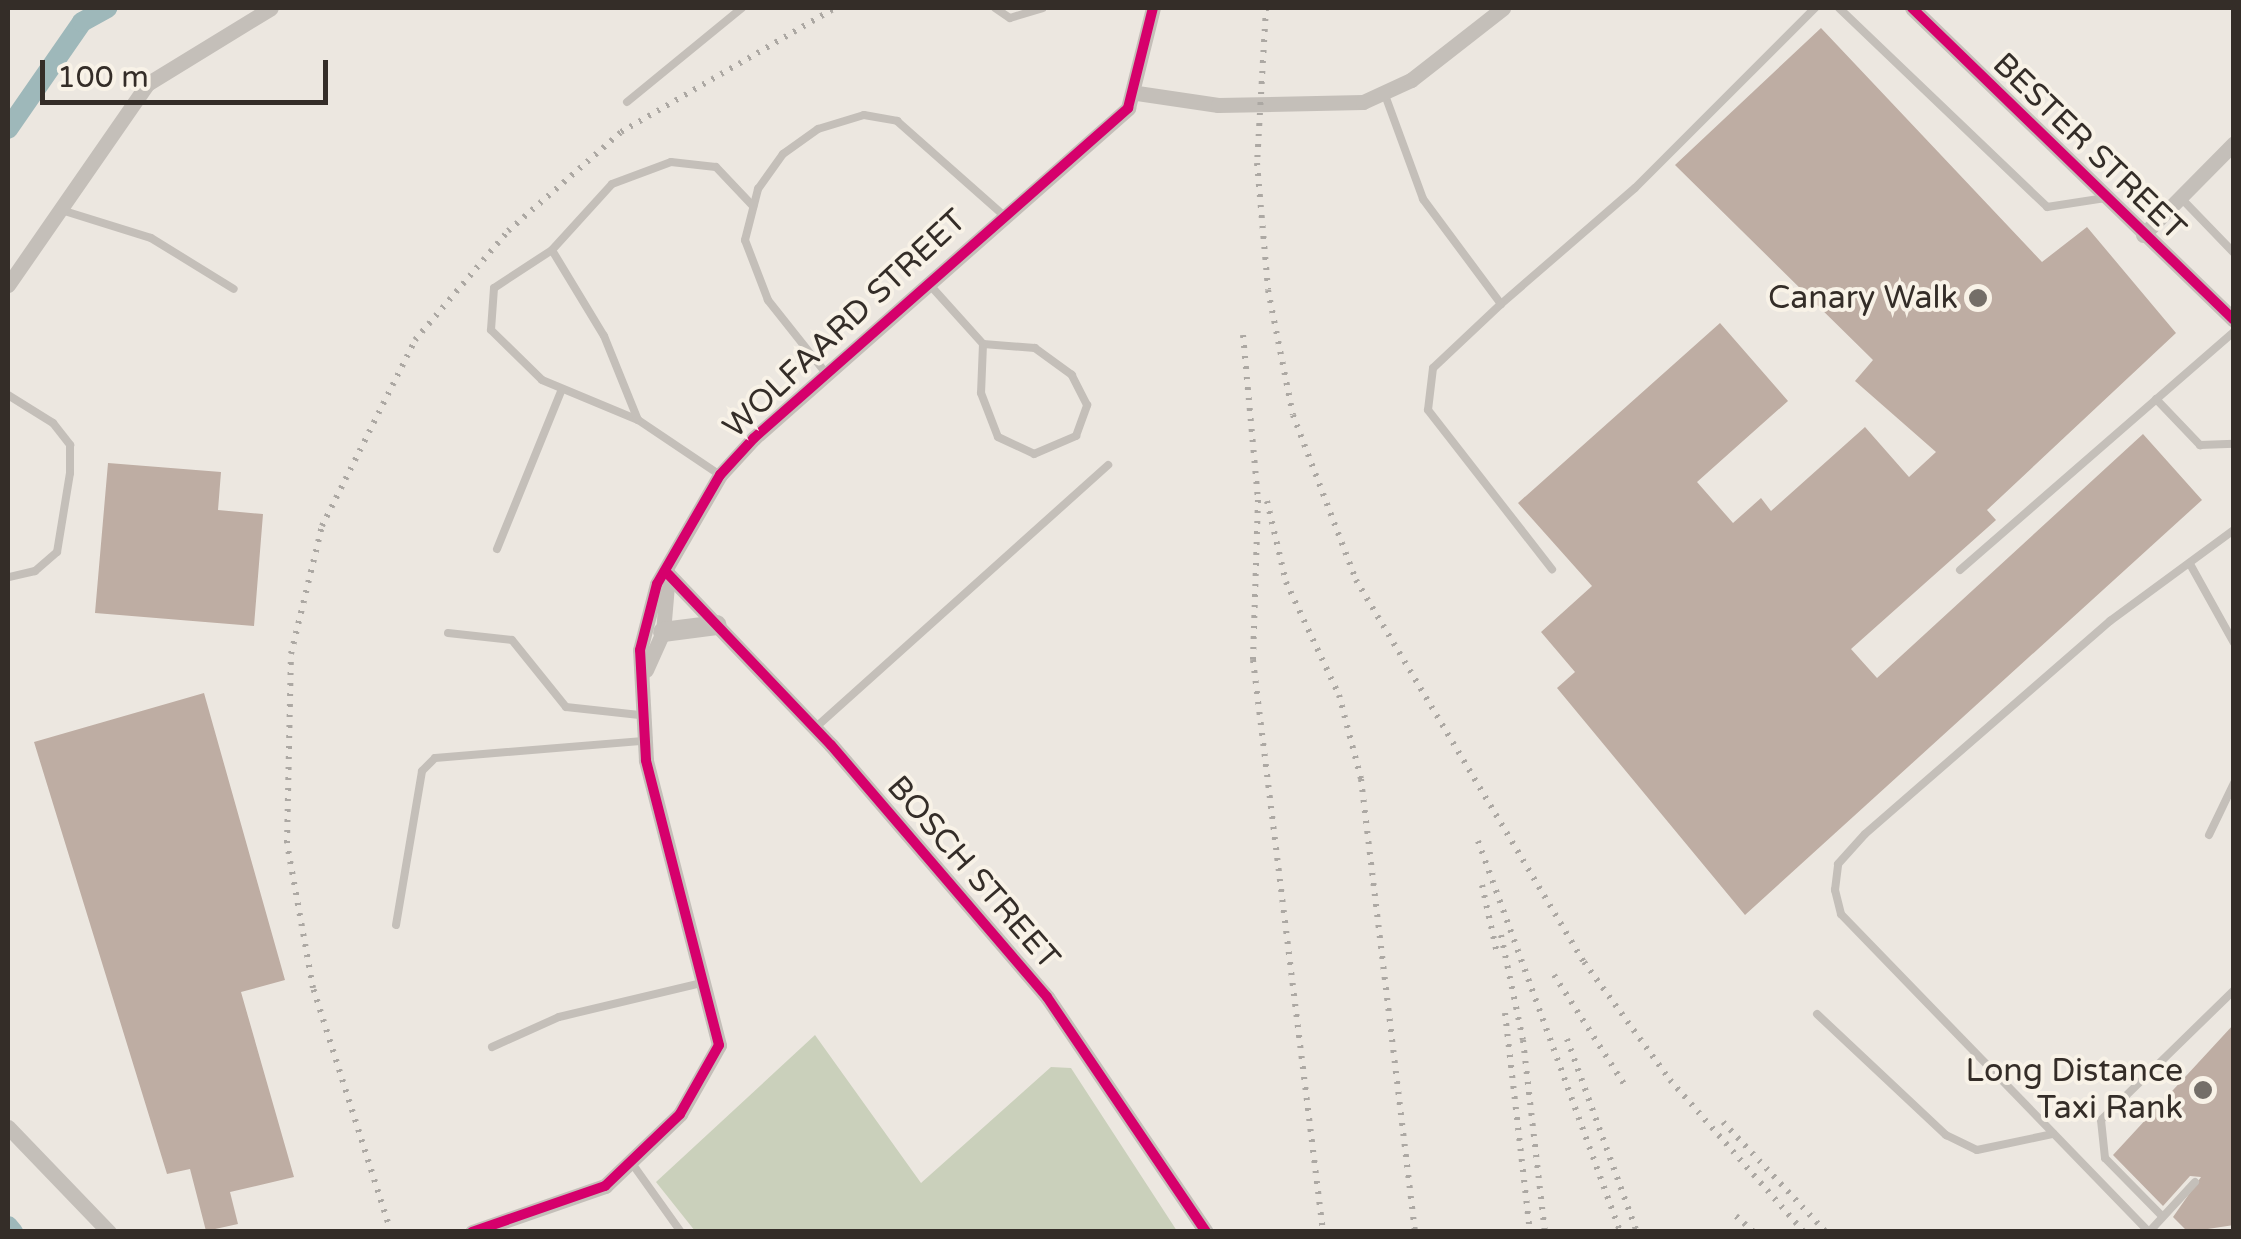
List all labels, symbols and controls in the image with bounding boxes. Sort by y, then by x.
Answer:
scale bar [45,40,332,102]
street label: BESTER STREET [1985,45,2193,249]
text: 100 m [57,59,149,96]
street label: WOLFAARD STREET [716,202,974,446]
place label: Canary Walk [1768,279,1958,317]
marker: Canary Walk [1967,287,1989,309]
street label: BOSCH STREET [879,768,1067,978]
place label: Long Distance Taxi Rank [1965,1053,2183,1128]
marker: Long Distance Taxi Rank [2192,1079,2214,1101]

